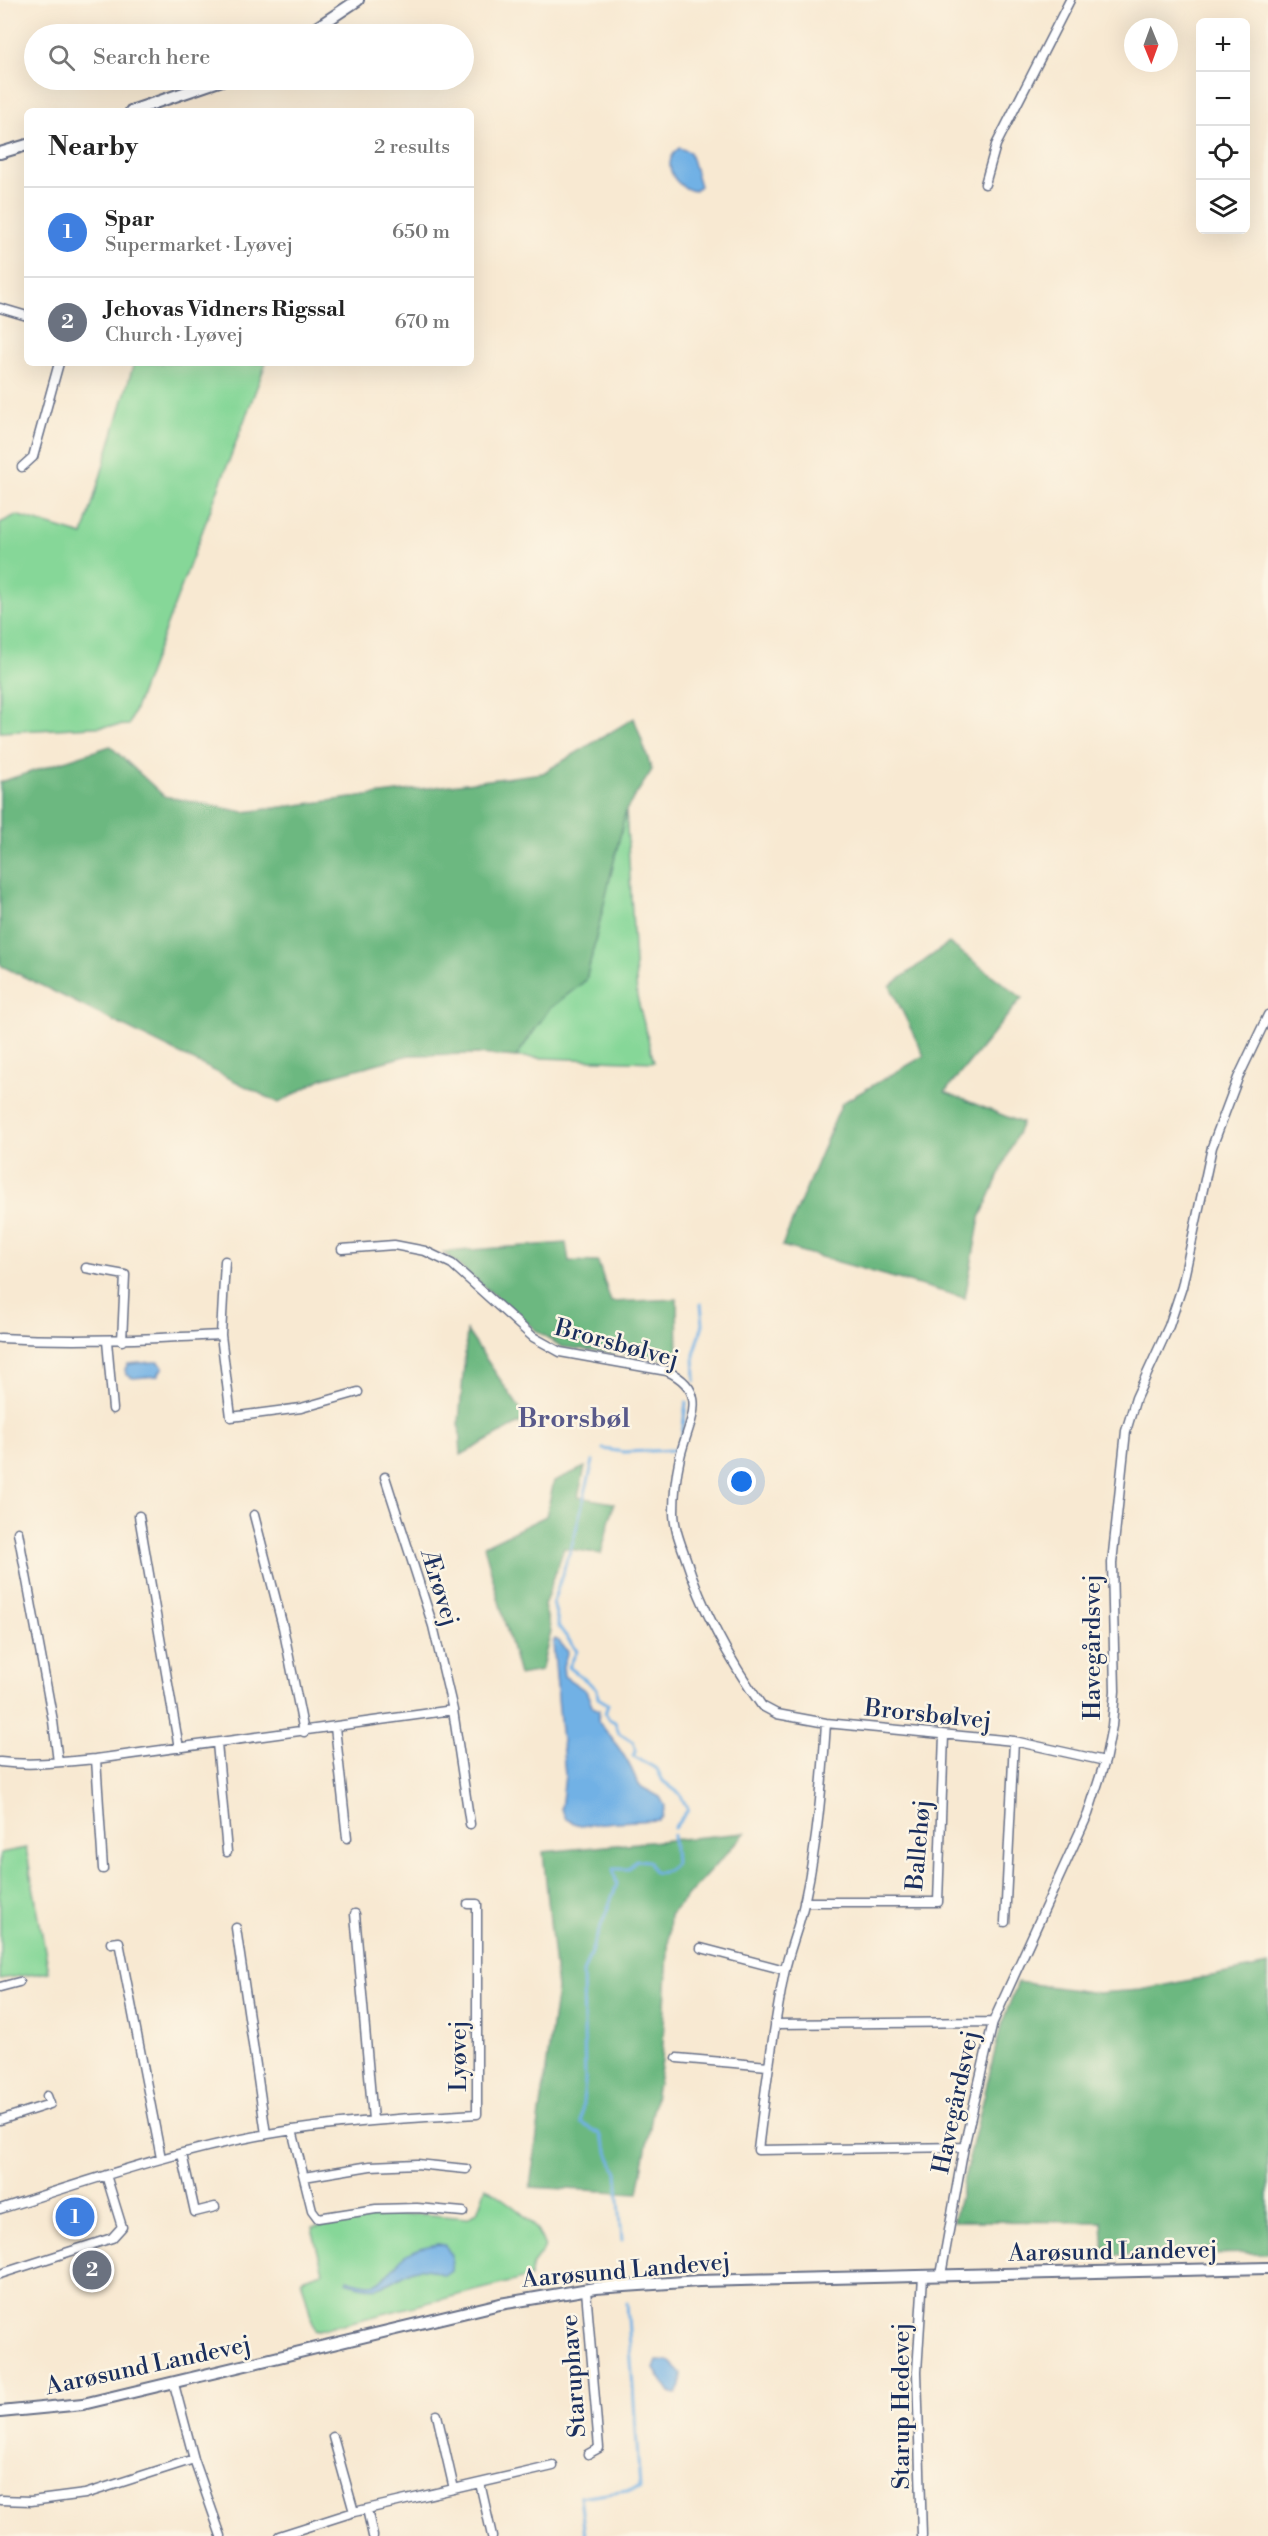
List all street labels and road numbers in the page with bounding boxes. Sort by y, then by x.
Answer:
street label: Brorsbølvej [550,1313,682,1375]
street label: Ærøvej [413,1545,465,1630]
street label: Havegårdsvej [1078,1574,1108,1720]
street label: Brorsbølvej [862,1693,993,1737]
street label: Ballehøj [900,1798,938,1893]
street label: Lyøvej [444,2020,474,2092]
street label: Havegårdsvej [926,2028,986,2177]
street label: Aarøsund Landevej [1007,2235,1218,2269]
street label: Aarøsund Landevej [520,2247,732,2295]
street label: Staruphave [555,2313,593,2438]
street label: Starup Hedevej [887,2323,917,2489]
street label: Aarøsund Landevej [42,2330,254,2403]

